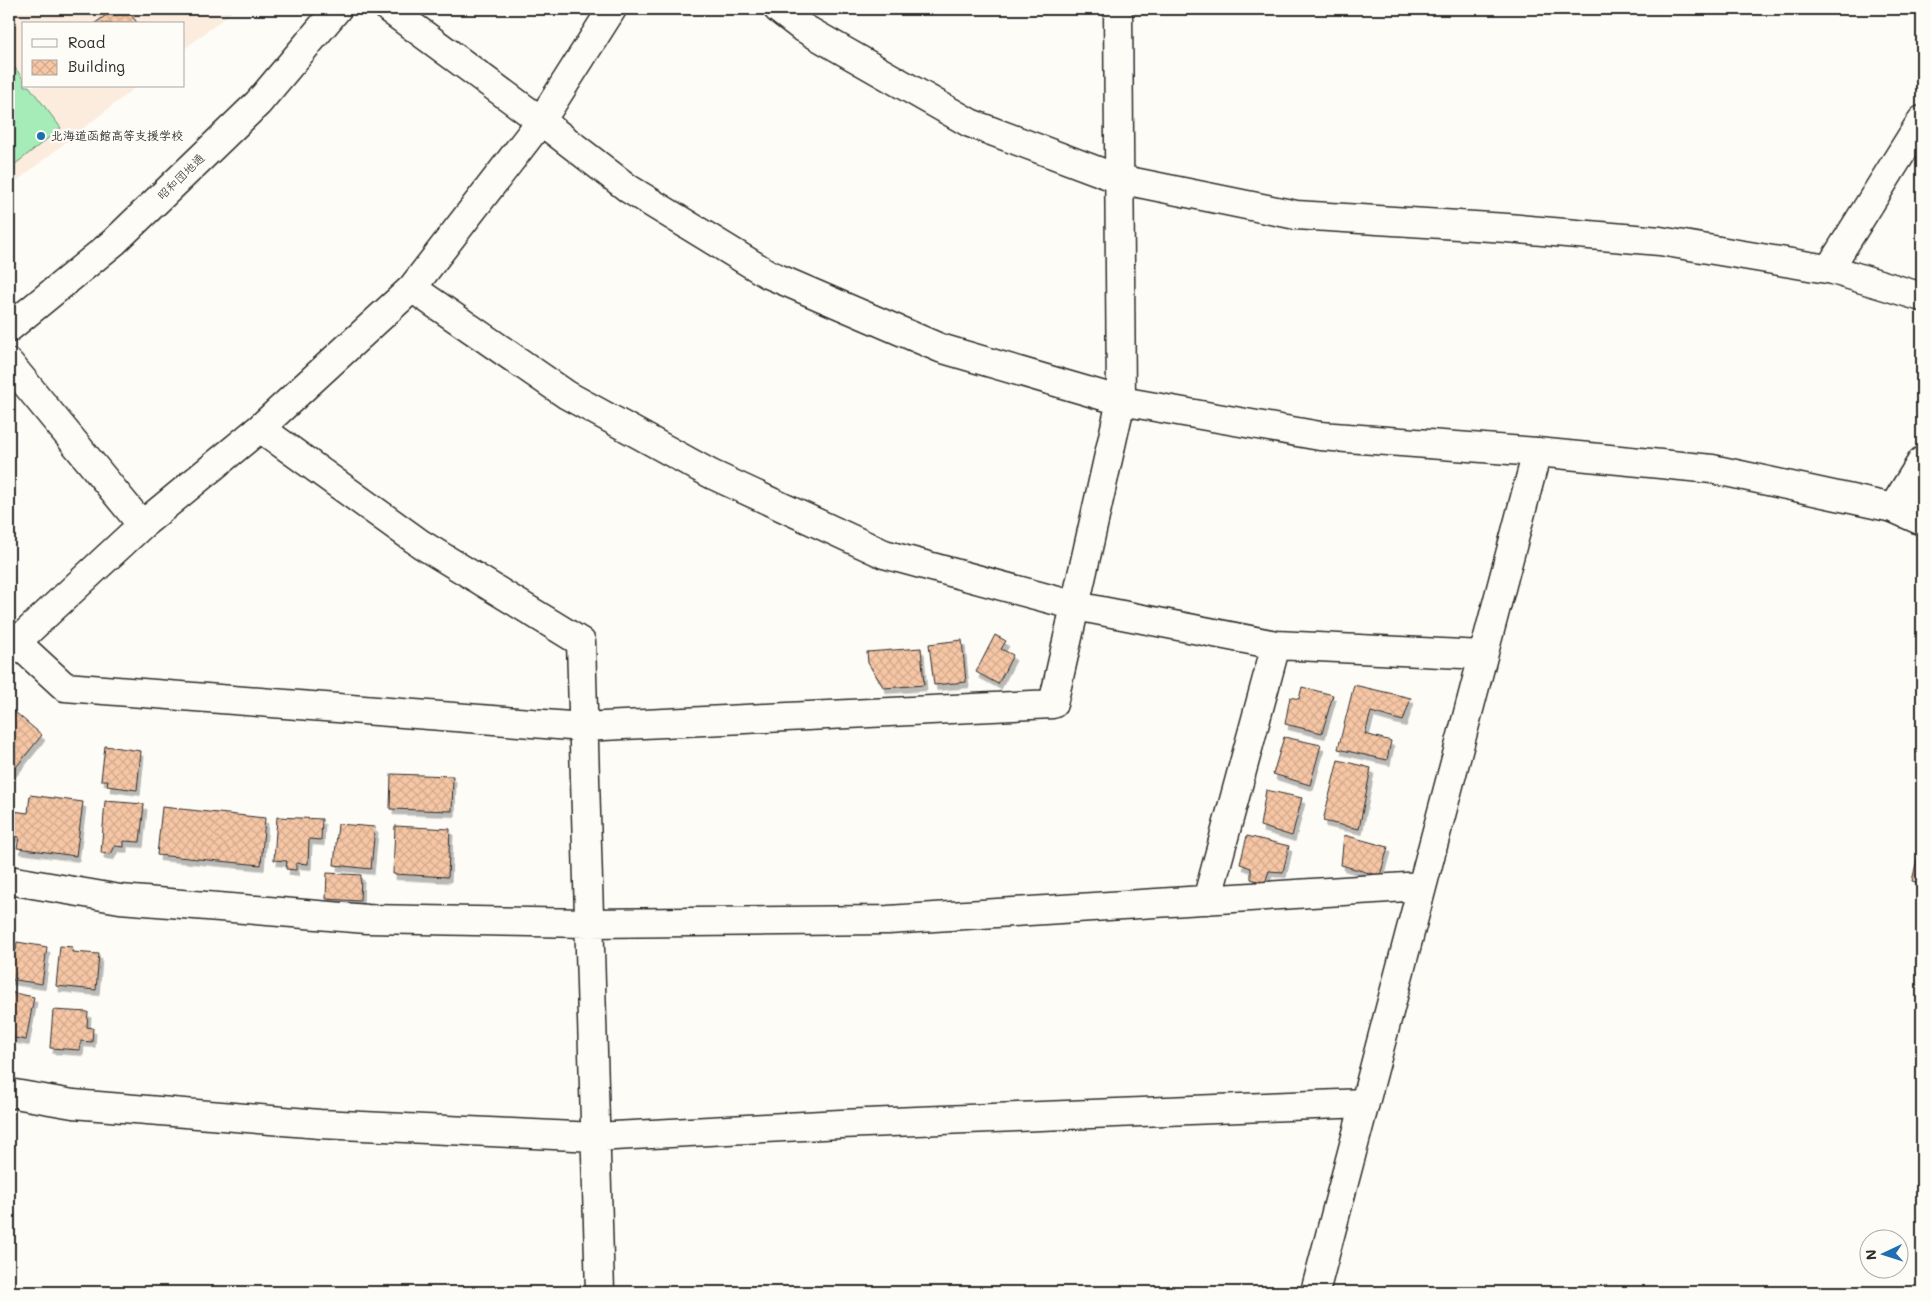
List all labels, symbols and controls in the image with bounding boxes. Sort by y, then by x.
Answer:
legend [22,22,185,88]
text: Road [68,32,105,52]
text: Building [68,56,125,76]
place label: 北海道函館高等支援学校 [51,127,183,143]
marker: 北海道函館高等支援学校 [35,130,47,142]
street label: 昭和団地通 [153,150,207,203]
north arrow [1858,1228,1908,1278]
text: N [1861,1249,1880,1261]

